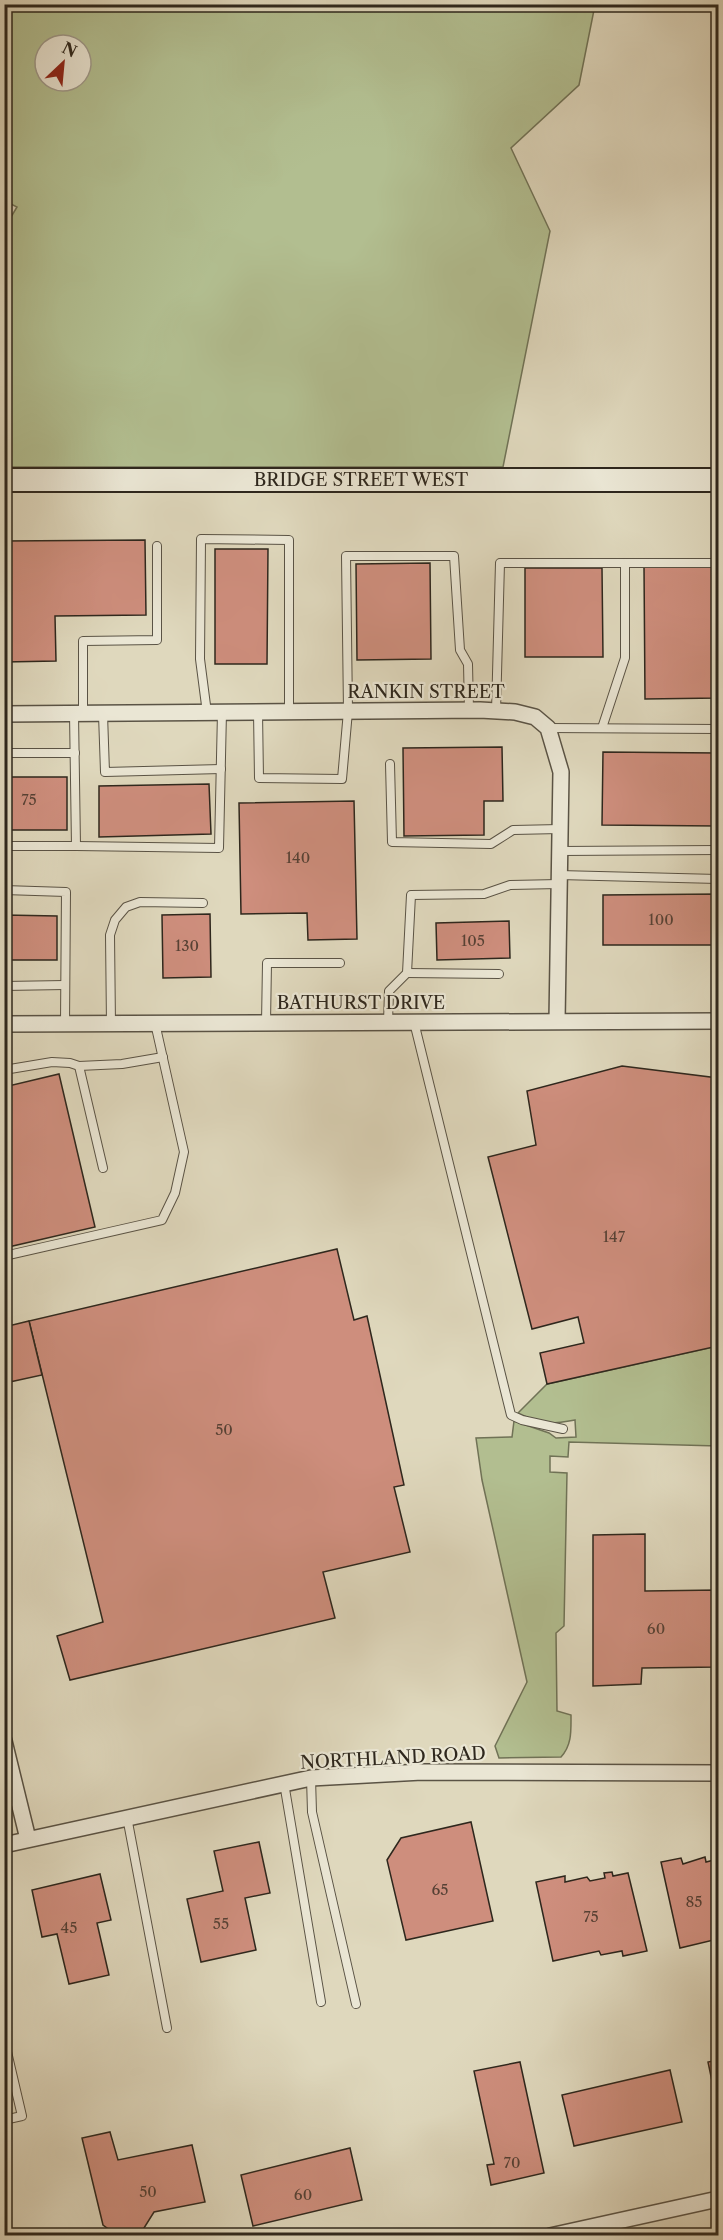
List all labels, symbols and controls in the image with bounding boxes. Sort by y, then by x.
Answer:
north arrow [33,33,93,93]
text: N [59,37,80,62]
street label: BRIDGE STREET WEST [254,469,469,491]
street label: RANKIN STREET [347,681,505,703]
house number: 75 [21,790,37,809]
house number: 140 [286,848,310,867]
house number: 100 [648,910,674,929]
house number: 105 [461,931,485,950]
house number: 130 [175,936,199,955]
street label: BATHURST DRIVE [277,992,445,1014]
house number: 147 [603,1227,626,1246]
house number: 50 [215,1420,233,1439]
house number: 60 [647,1619,665,1638]
street label: NORTHLAND ROAD [300,1742,486,1774]
house number: 65 [432,1880,448,1899]
house number: 85 [685,1892,703,1911]
house number: 75 [583,1907,599,1926]
house number: 55 [213,1914,229,1933]
house number: 45 [61,1918,77,1937]
house number: 70 [504,2153,520,2172]
house number: 50 [139,2182,157,2201]
house number: 60 [294,2185,312,2204]

